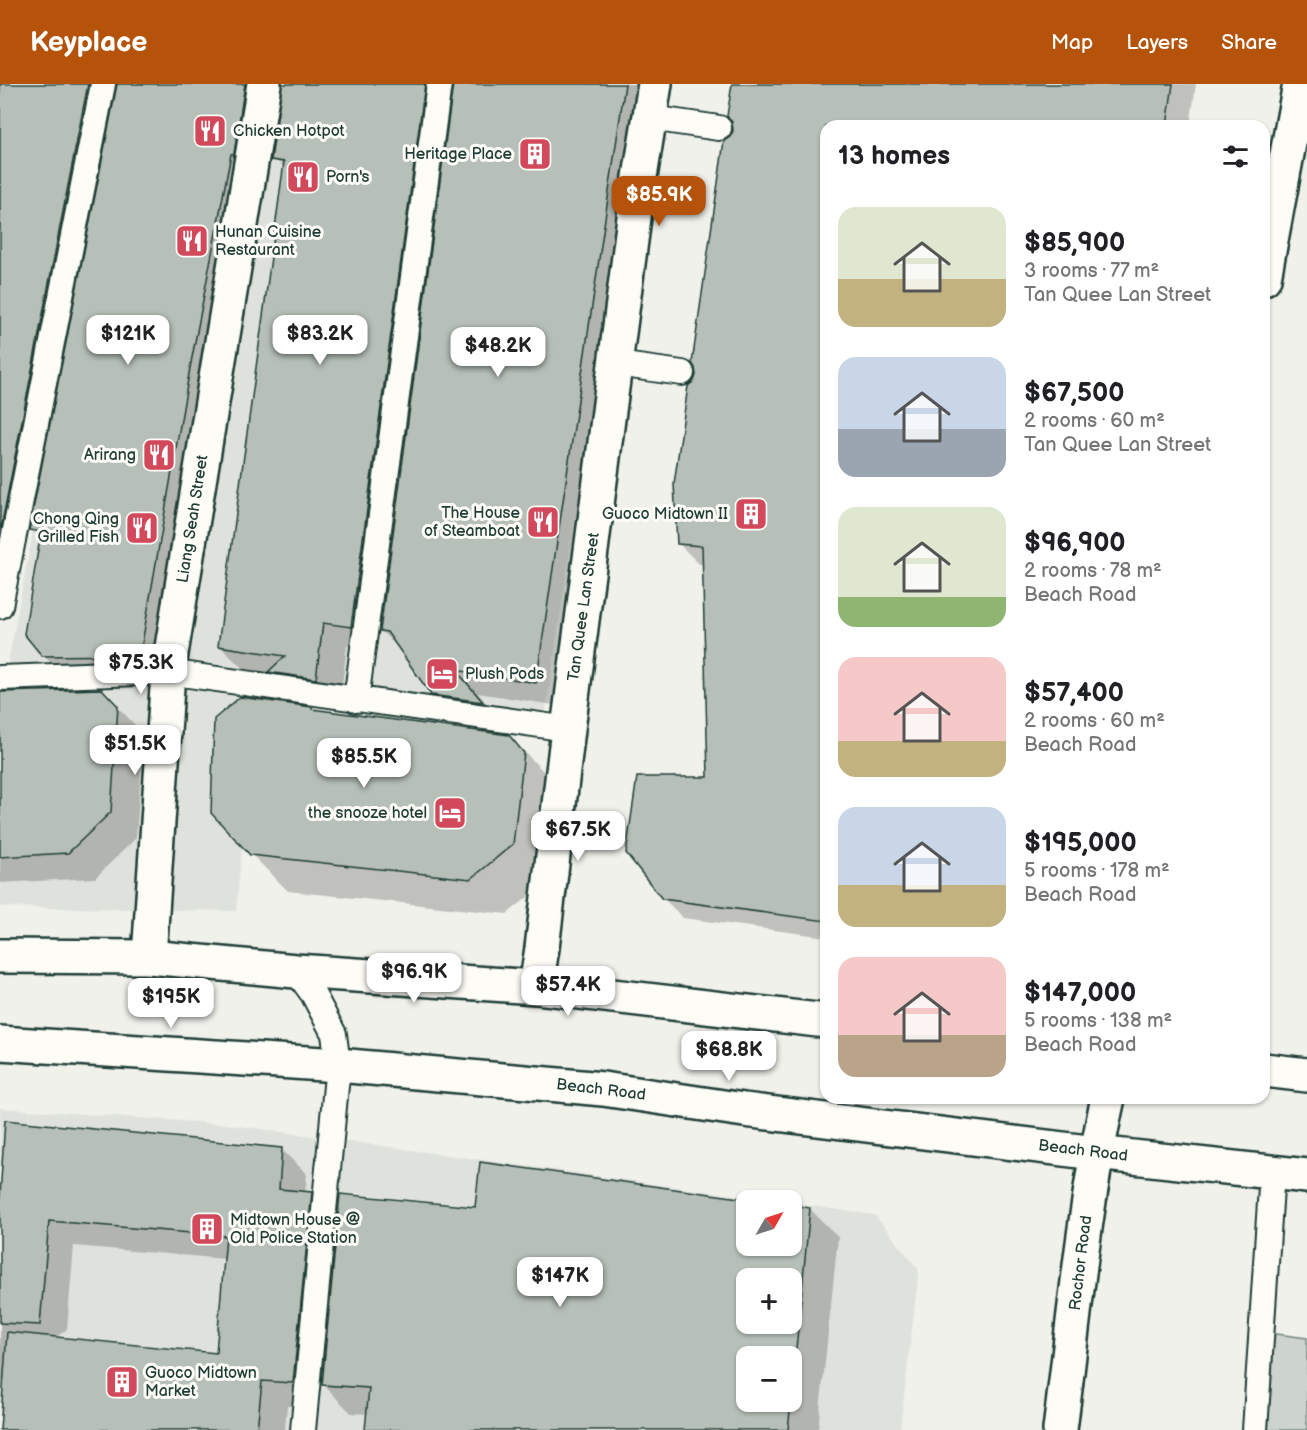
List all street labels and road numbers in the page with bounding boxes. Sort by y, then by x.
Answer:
street label: Liang Seah Street [174,454,213,584]
street label: Tan Quee Lan Street [564,531,604,682]
street label: Beach Road [555,1075,647,1105]
street label: Beach Road [1037,1136,1129,1166]
street label: Rochor Road [1066,1214,1096,1312]

